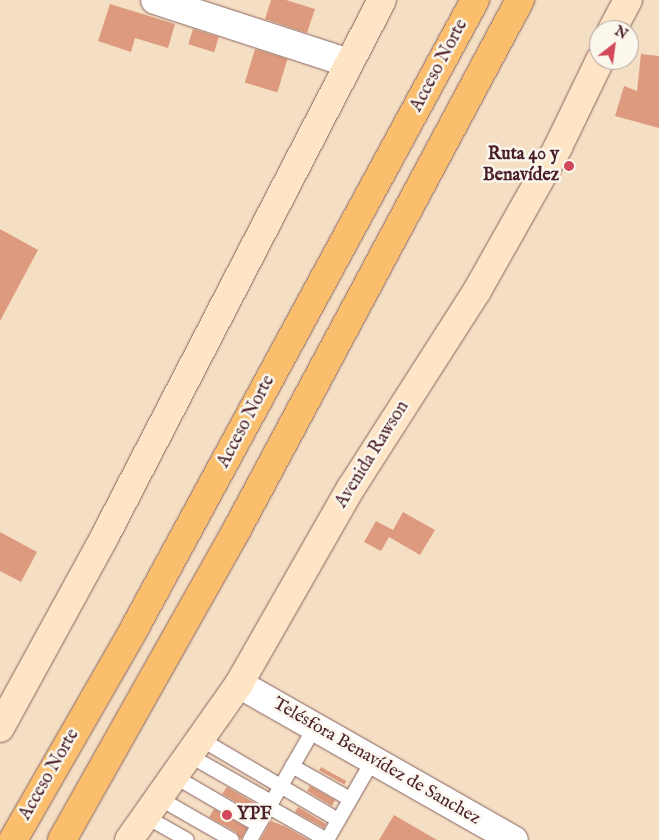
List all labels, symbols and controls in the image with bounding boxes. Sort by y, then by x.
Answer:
street label: Acceso Norte [407,16,473,116]
north arrow [589,20,639,70]
text: N [611,22,631,44]
place label: Ruta 40 y Benavídez [483,145,559,188]
marker: Ruta 40 y Benavídez [563,160,575,172]
street label: Acceso Norte [214,372,280,472]
street label: Avenida Rawson [331,398,415,512]
street label: Telésfora Benavídez de Sanchez [268,694,484,830]
street label: Acceso Norte [15,726,85,824]
place label: YPF [237,804,271,826]
marker: YPF [221,809,233,821]

